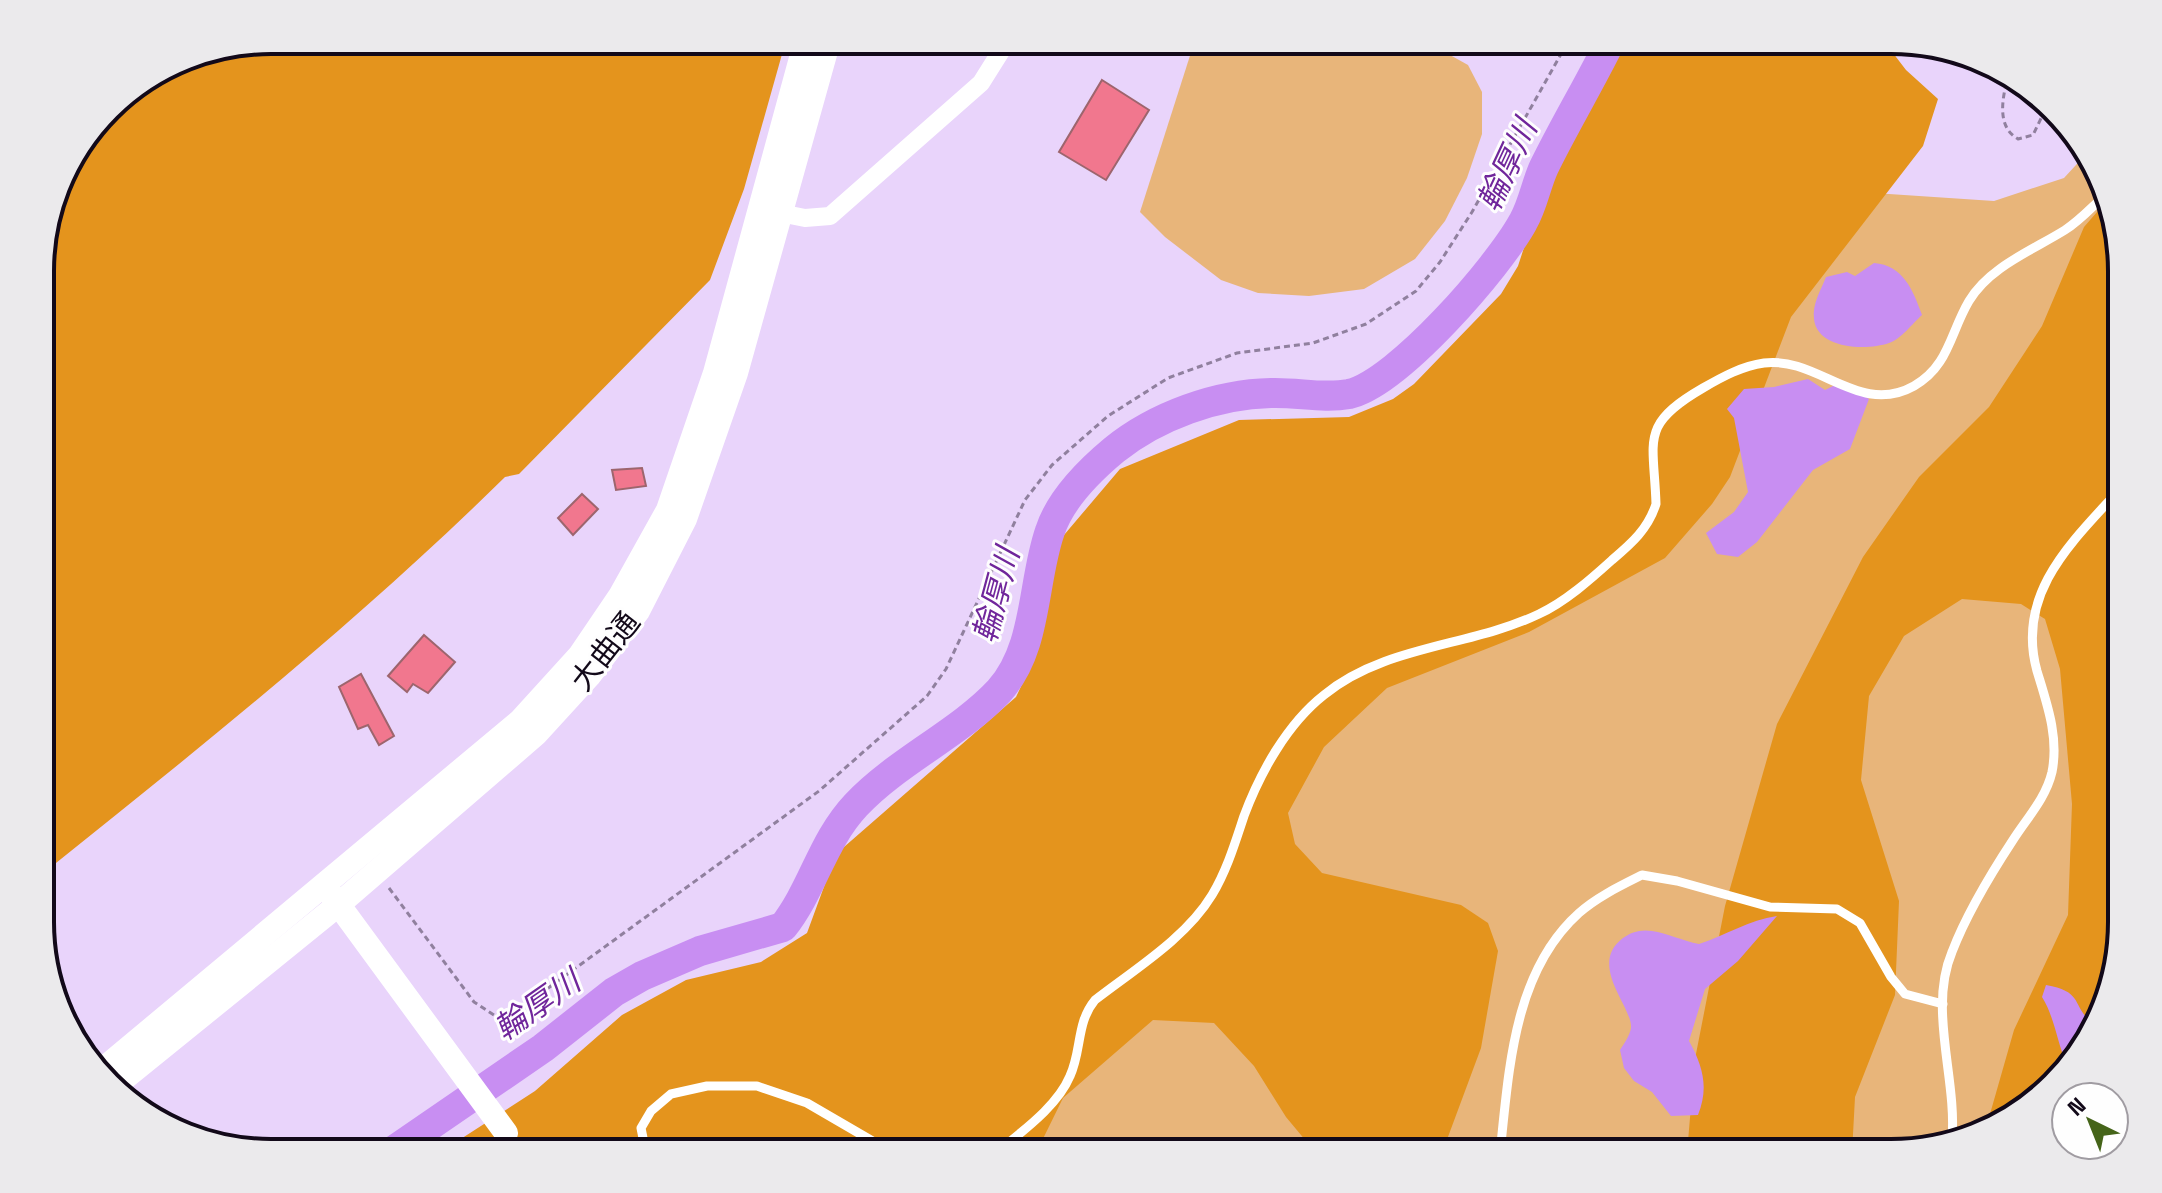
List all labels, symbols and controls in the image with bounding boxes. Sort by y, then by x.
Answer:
water label: 輪厚川 [1469,110,1547,217]
water label: 輪厚川 [964,541,1029,647]
street label: 大曲通 [562,604,648,698]
water label: 輪厚川 [486,959,590,1049]
north arrow [2050,1081,2130,1161]
text: N [2061,1091,2091,1122]

